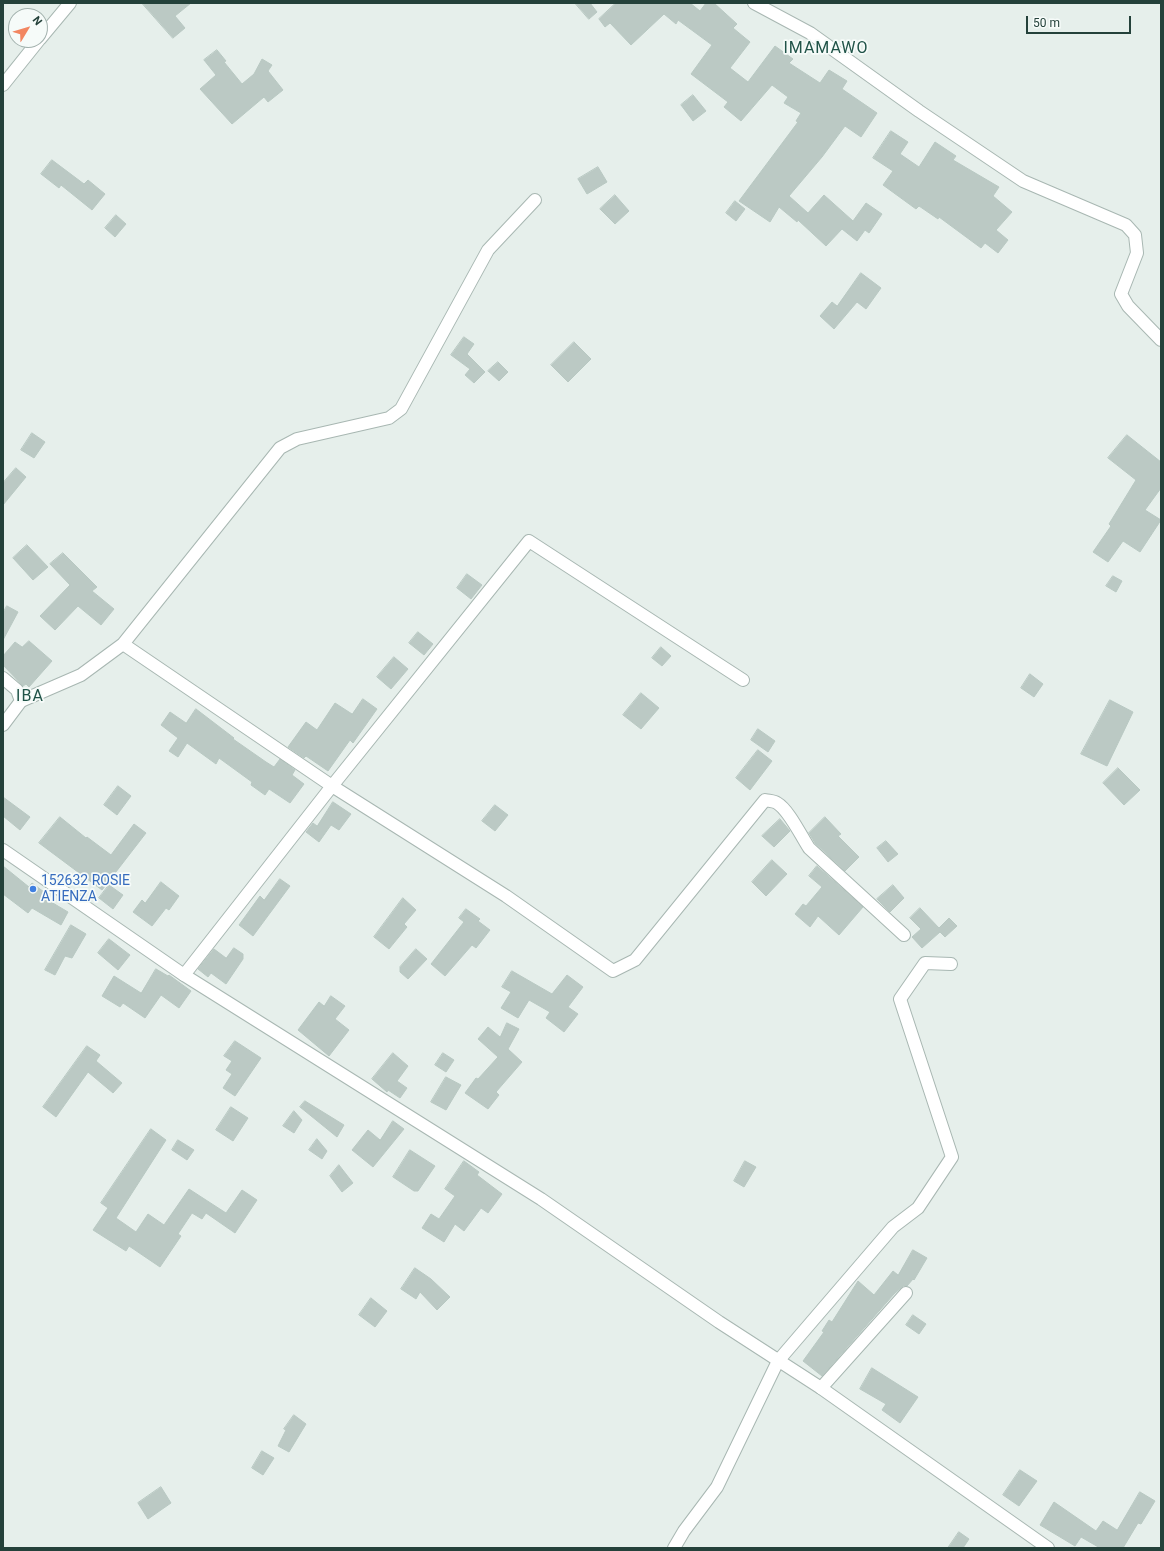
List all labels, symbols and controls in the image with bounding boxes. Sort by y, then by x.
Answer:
north arrow [8,8,48,48]
scale bar [1028,8,1133,34]
text: N [30,14,45,28]
text: 50 m [1033,16,1060,30]
district label: IMAMAWO [783,39,869,59]
district label: IBA [16,687,44,707]
place label: 152632 ROSIE ATIENZA [41,873,130,906]
marker: 152632 ROSIE ATIENZA [28,884,38,894]

